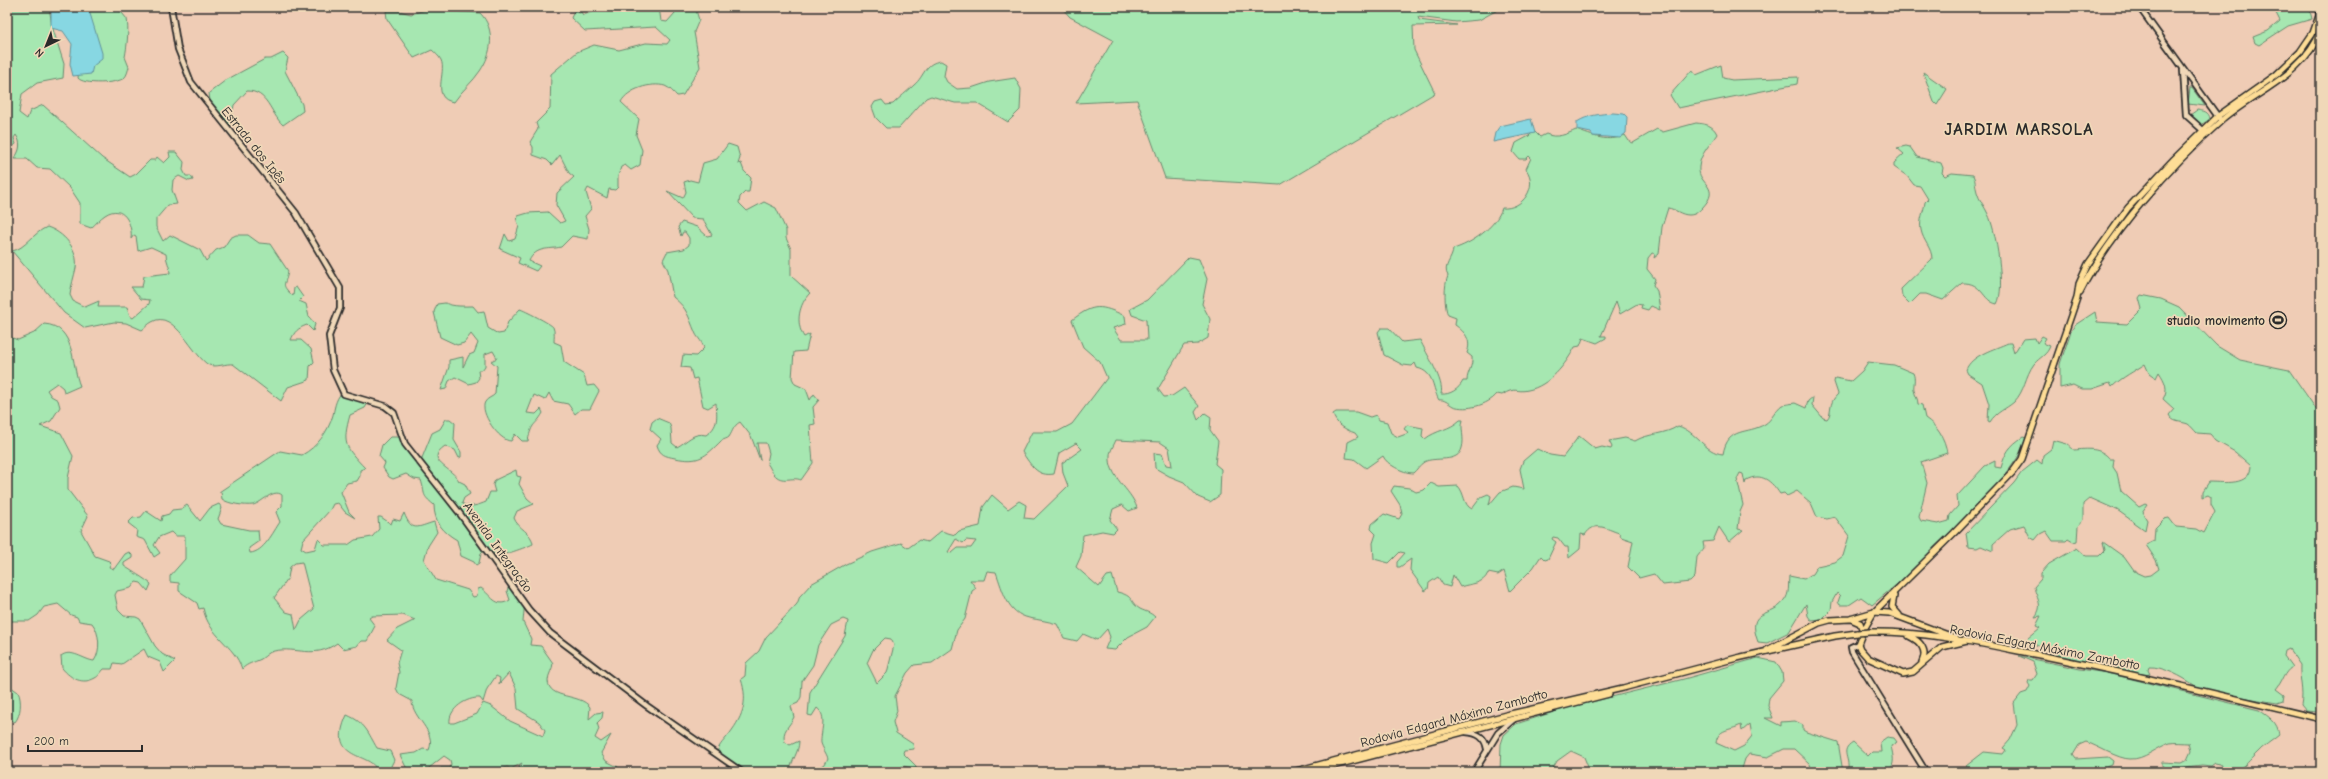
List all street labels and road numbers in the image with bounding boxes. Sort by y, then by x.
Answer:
street label: Estrada dos Ipês [219,104,289,186]
street label: Avenida Integração [460,499,536,595]
street label: Rodovia Edgard Máximo Zambotto [1949,621,2141,673]
street label: Rodovia Edgard Máximo Zambotto [1359,686,1549,750]

